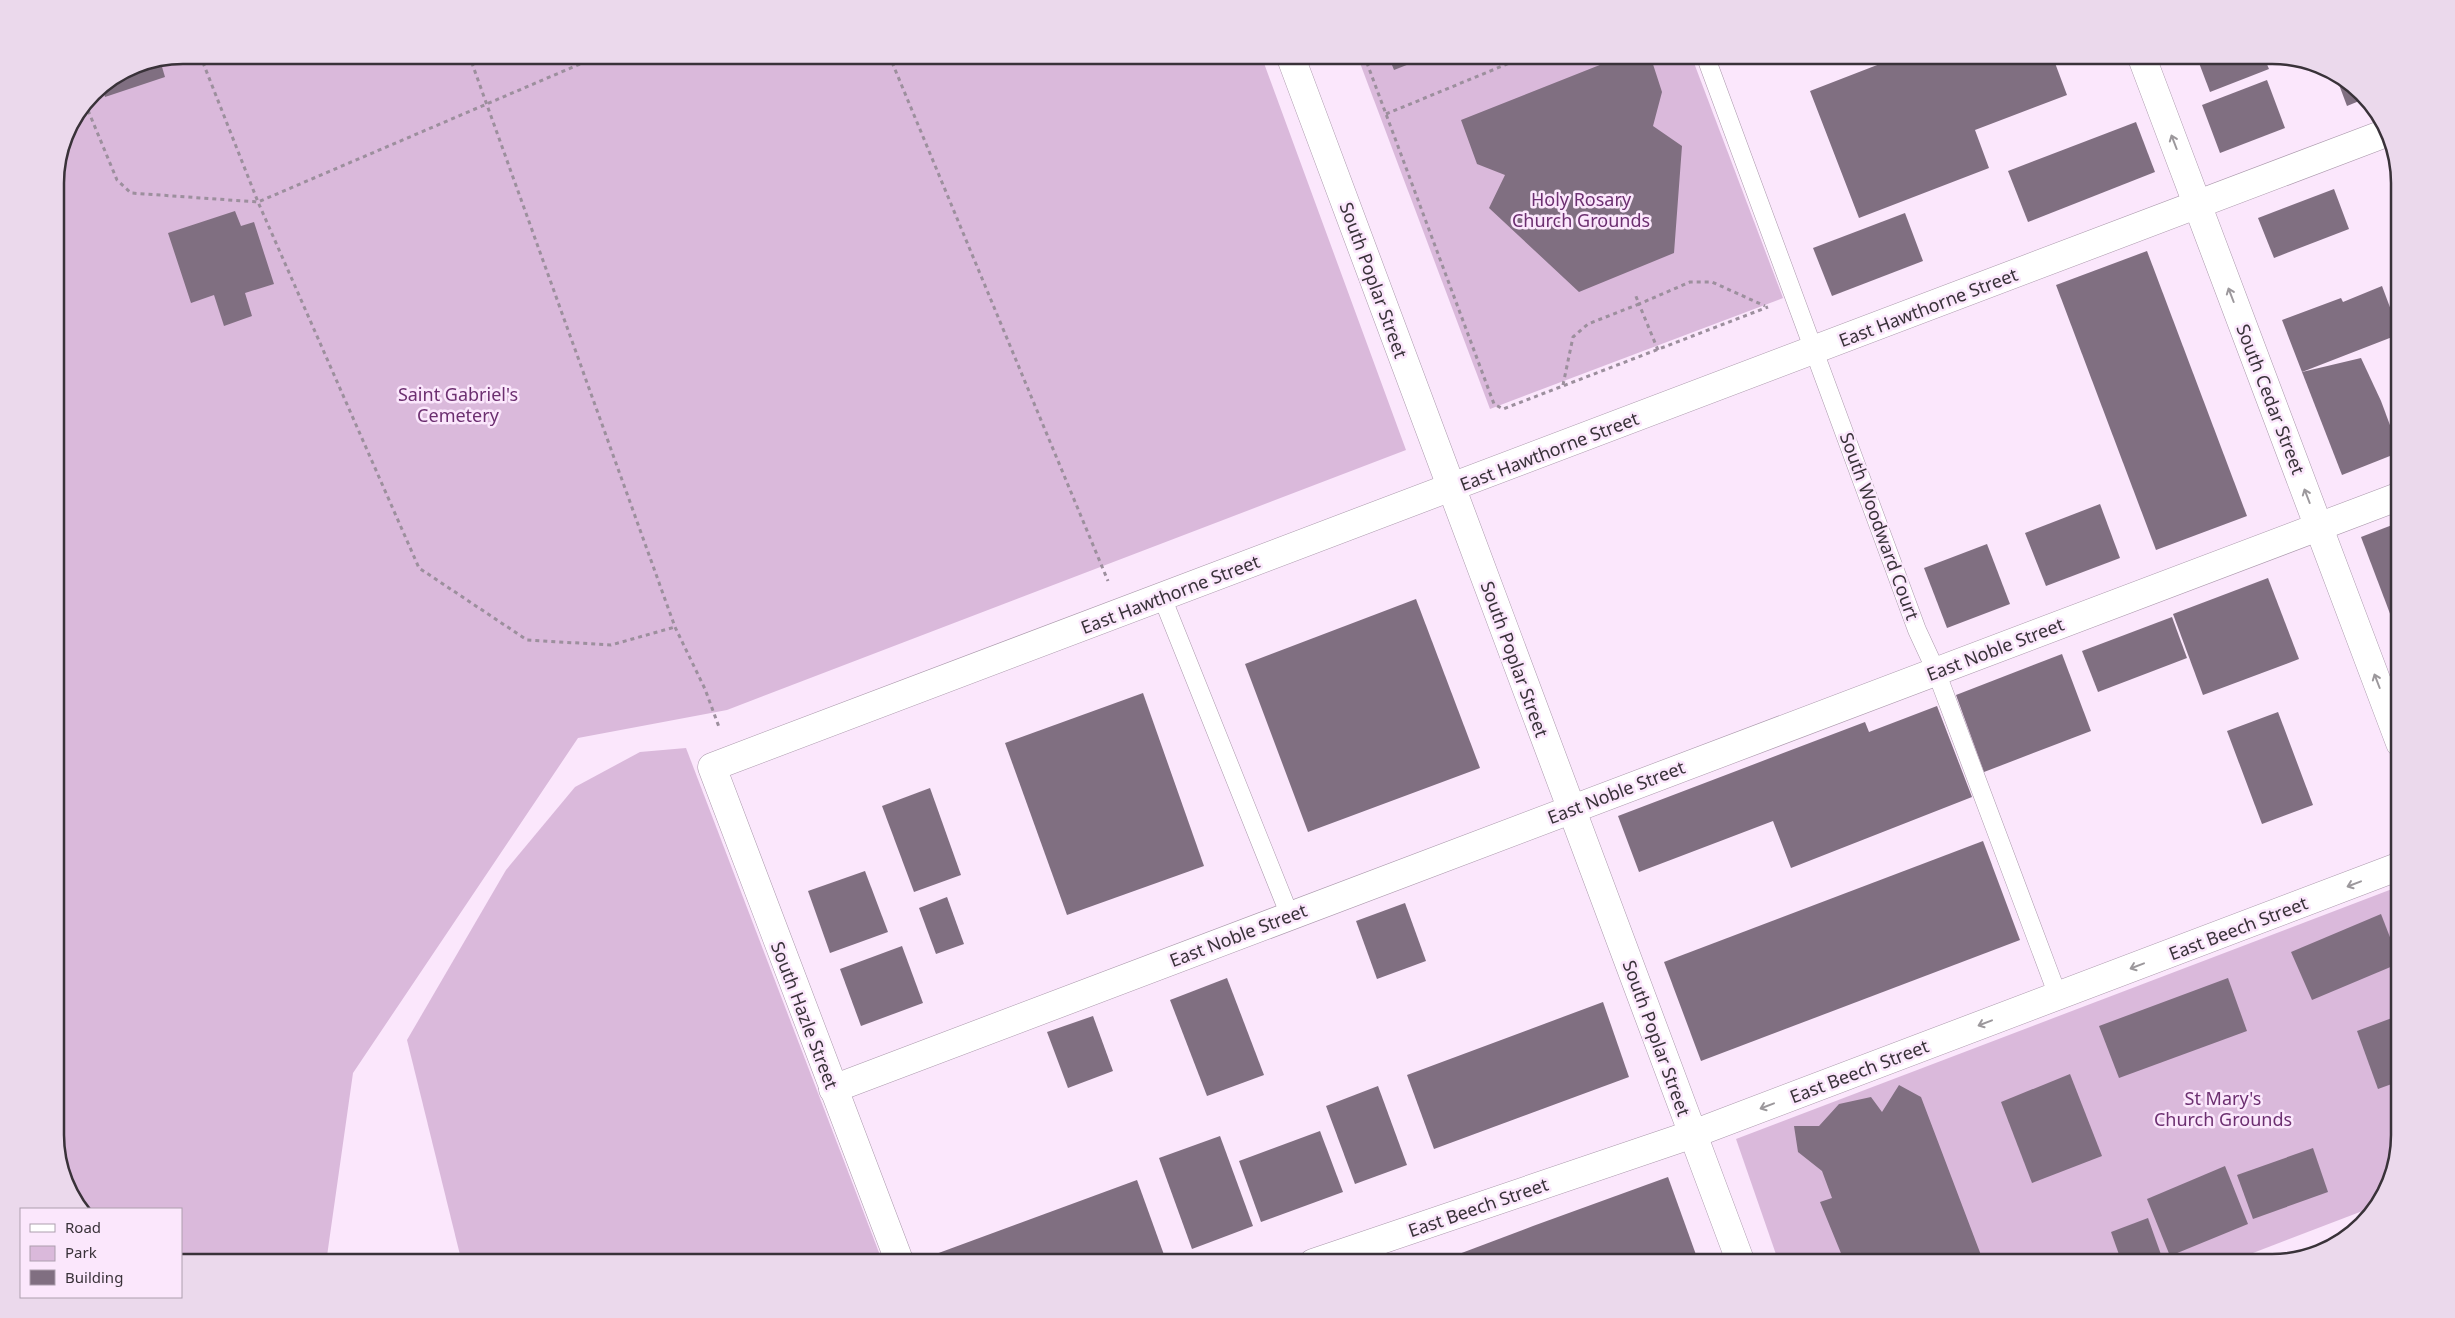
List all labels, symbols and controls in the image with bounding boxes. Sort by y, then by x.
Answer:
one-way arrow [2169,135,2178,151]
park label: Holy Rosary Church Grounds [1512,187,1650,232]
street label: South Poplar Street [1335,199,1414,362]
street label: East Hawthorne Street [1835,262,2021,352]
one-way arrow [2226,287,2235,303]
street label: South Cedar Street [2231,320,2311,478]
park label: Saint Gabriel's Cemetery [398,382,518,427]
street label: East Hawthorne Street [1456,406,1642,496]
street label: South Woodward Court [1835,429,1925,624]
one-way arrow [2302,489,2311,504]
street label: East Hawthorne Street [1077,549,1263,639]
street label: South Poplar Street [1476,578,1555,741]
street label: East Noble Street [1923,612,2068,686]
one-way arrow [2371,674,2381,689]
street label: East Noble Street [1544,755,1689,829]
one-way arrow [2347,880,2363,889]
street label: East Beech Street [2165,890,2311,965]
street label: East Noble Street [1166,898,1311,972]
street label: South Hazle Street [766,938,844,1093]
street label: South Poplar Street [1618,957,1697,1120]
one-way arrow [2130,962,2145,971]
one-way arrow [1978,1019,1993,1028]
street label: East Beech Street [1786,1033,1932,1108]
park label: St Mary's Church Grounds [2154,1086,2292,1131]
one-way arrow [1760,1102,1775,1111]
street label: East Beech Street [1405,1172,1552,1242]
legend [20,1208,182,1298]
text: Road [65,1217,101,1237]
text: Park [65,1242,97,1262]
text: Building [65,1267,123,1287]

